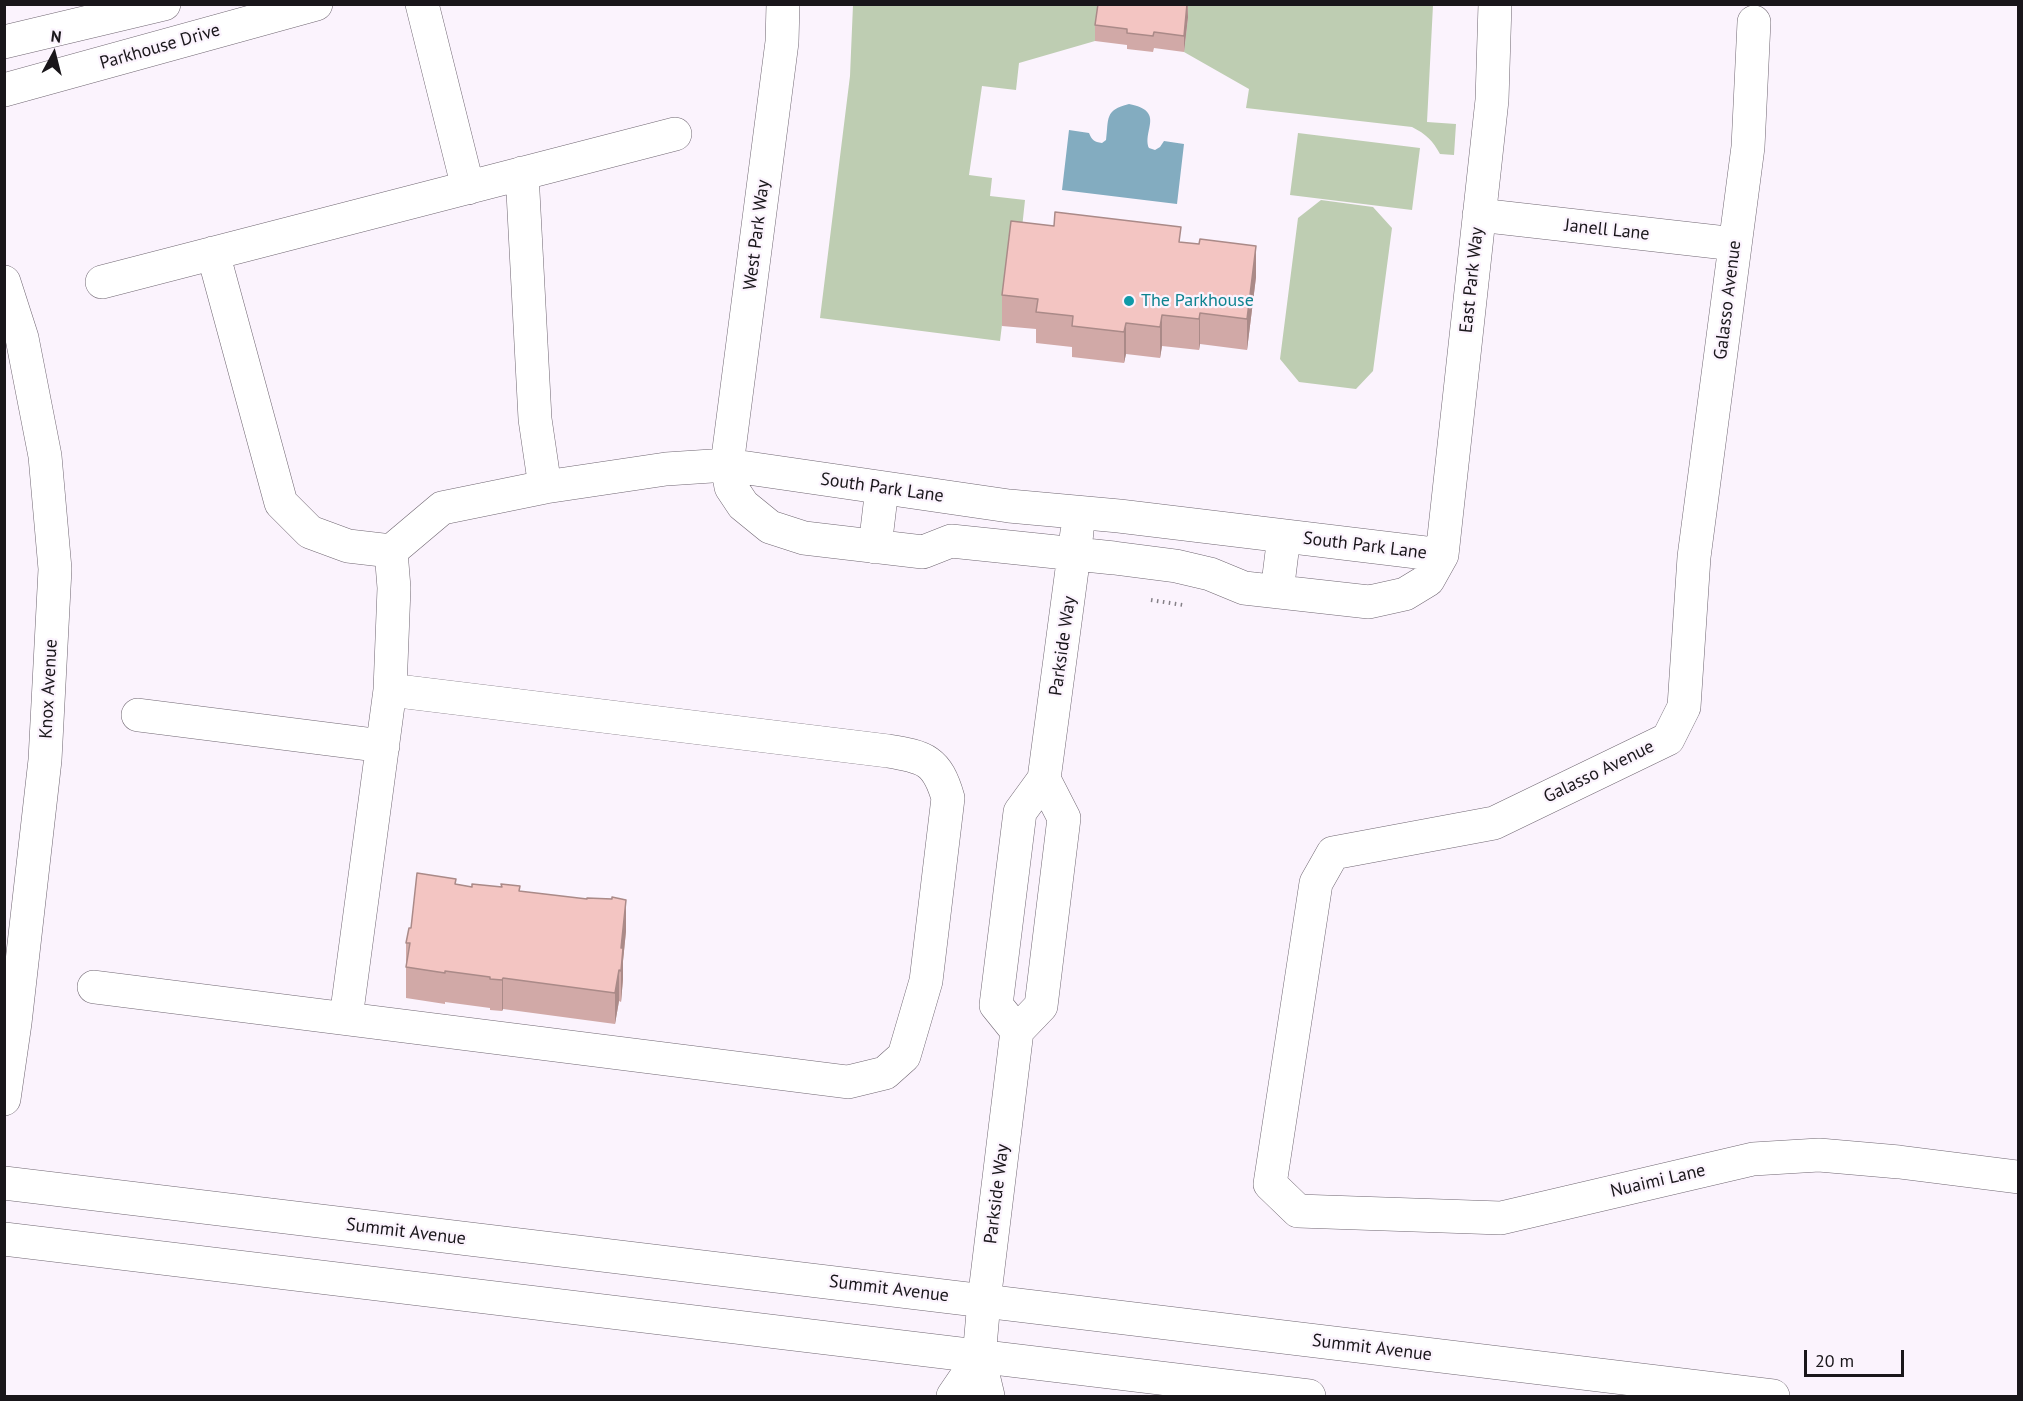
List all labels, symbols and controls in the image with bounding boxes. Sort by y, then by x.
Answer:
street label: Parkhouse Drive [97,20,223,74]
north arrow [24,24,84,84]
text: N [50,26,63,47]
street label: West Park Way [740,179,774,291]
street label: Janell Lane [1563,215,1651,245]
street label: East Park Way [1456,226,1488,334]
street label: Galasso Avenue [1710,239,1746,361]
place label: The Parkhouse [1141,290,1254,312]
marker: The Parkhouse [1122,294,1136,308]
street label: South Park Lane [819,469,945,507]
street label: South Park Lane [1302,528,1428,564]
street label: Parkside Way [1045,595,1081,697]
street label: Knox Avenue [36,639,62,739]
street label: Galasso Avenue [1540,736,1658,808]
street label: Parkside Way [980,1143,1014,1245]
street label: Nuaimi Lane [1608,1160,1708,1202]
street label: Summit Avenue [345,1214,467,1250]
street label: Summit Avenue [828,1271,950,1307]
street label: Summit Avenue [1311,1330,1433,1366]
scale bar [1807,1338,1908,1376]
text: 20 m [1815,1349,1854,1372]

